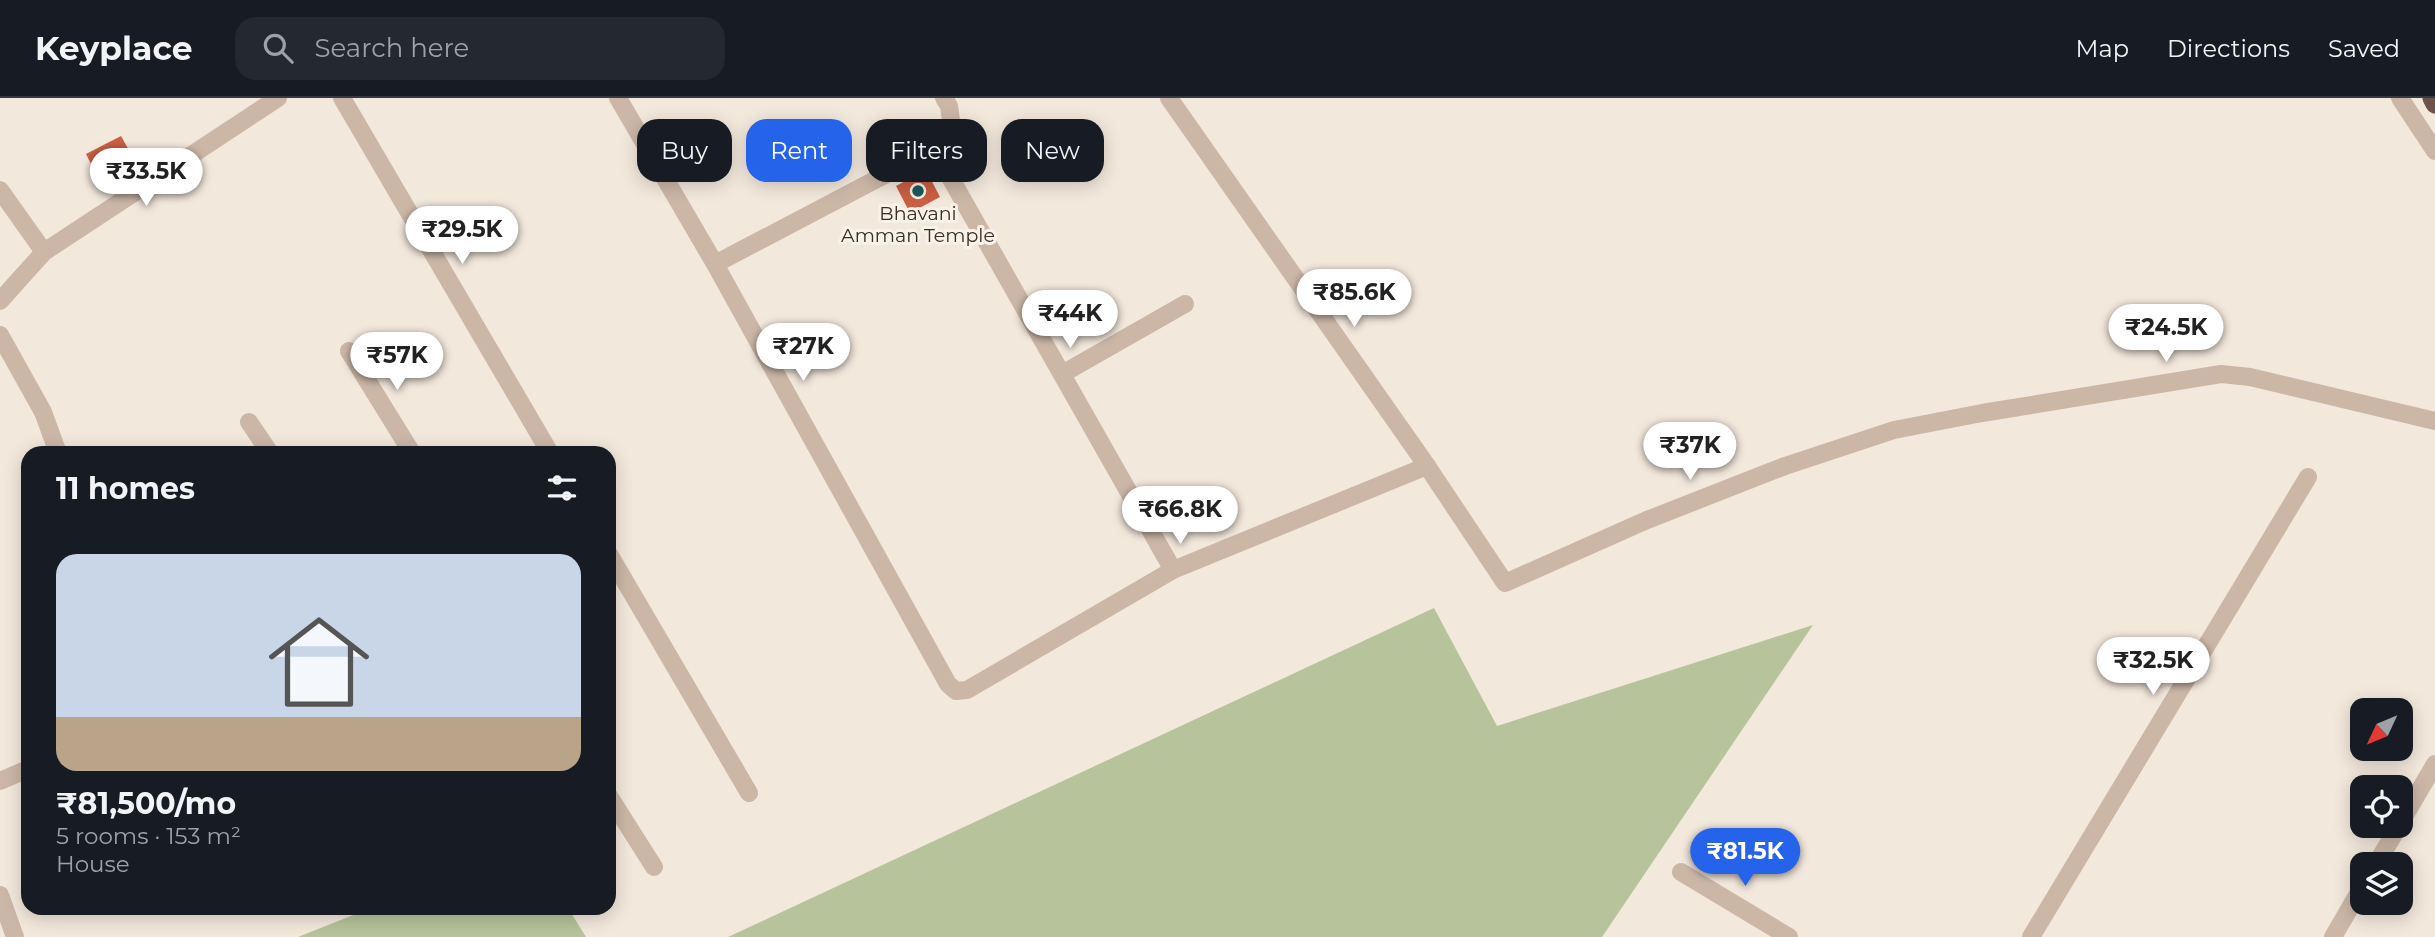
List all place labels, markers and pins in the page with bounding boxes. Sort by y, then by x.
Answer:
pin: ₹33.5K [89,148,203,208]
marker: Bhavani Amman Temple [910,183,926,199]
place label: Bhavani Amman Temple [841,202,995,247]
pin: ₹29.5K [405,206,519,266]
pin: ₹85.6K [1297,270,1411,329]
pin: ₹44K [1029,290,1111,350]
pin: ₹24.5K [2109,304,2223,364]
pin: ₹27K [762,324,844,383]
pin: ₹57K [356,332,438,392]
pin: ₹37K [1649,422,1731,482]
pin: ₹66.8K [1123,486,1237,546]
pin: ₹32.5K [2096,638,2210,697]
pin: ₹81.5K [1688,828,1802,888]

